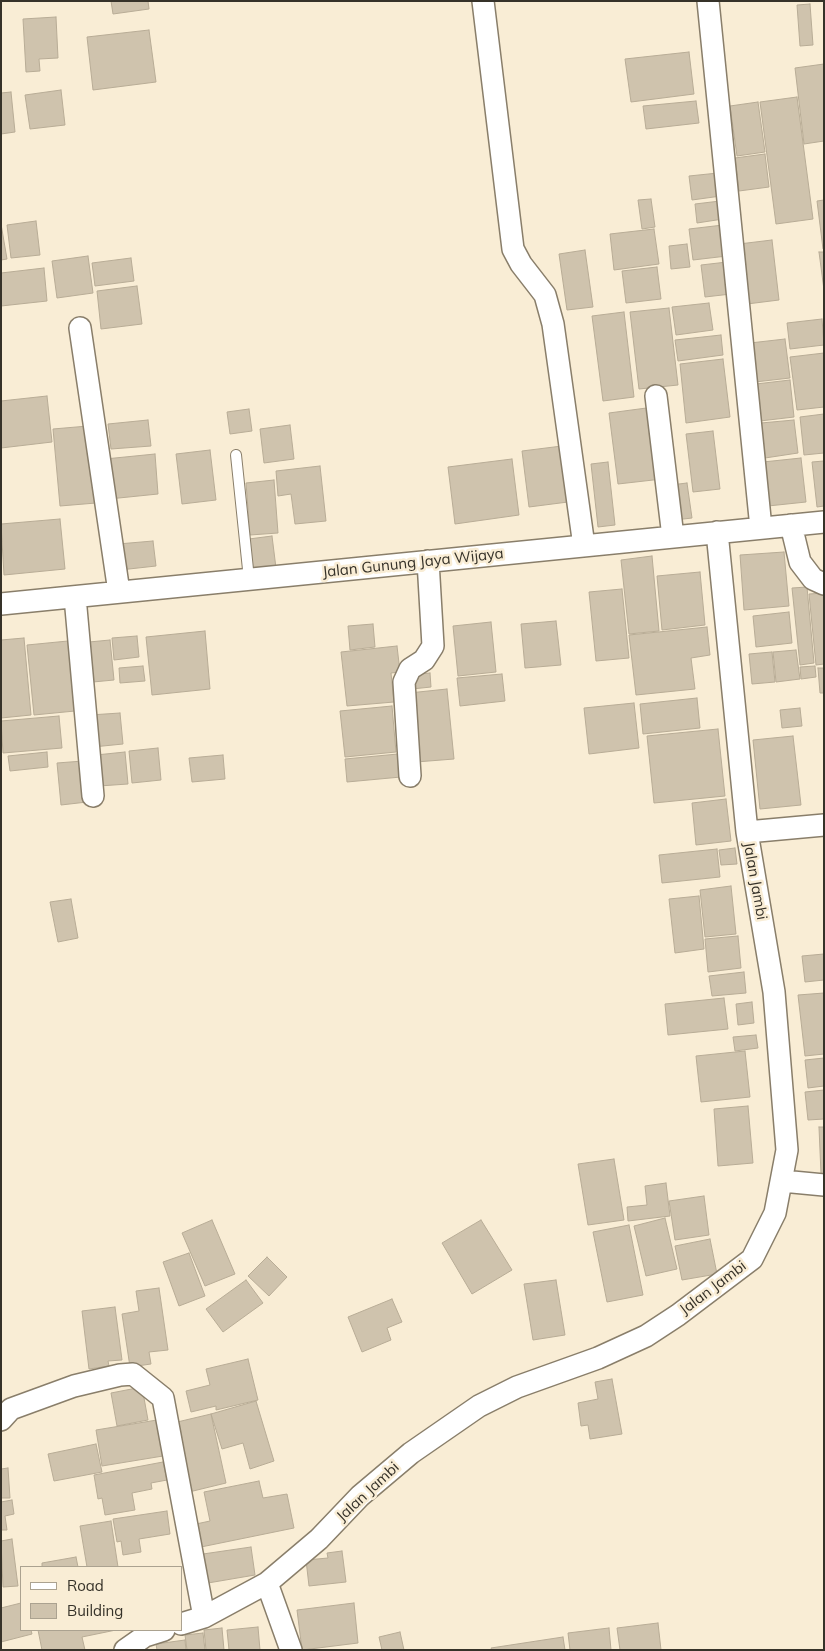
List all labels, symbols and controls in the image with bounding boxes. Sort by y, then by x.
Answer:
street label: Jalan Gunung Jaya Wijaya [321,545,505,581]
street label: Jalan Jambi [739,841,771,921]
street label: Jalan Jambi [676,1257,750,1319]
street label: Jalan Jambi [333,1459,403,1525]
legend [20,1566,182,1631]
text: Road [67,1576,104,1595]
text: Building [67,1601,123,1620]

